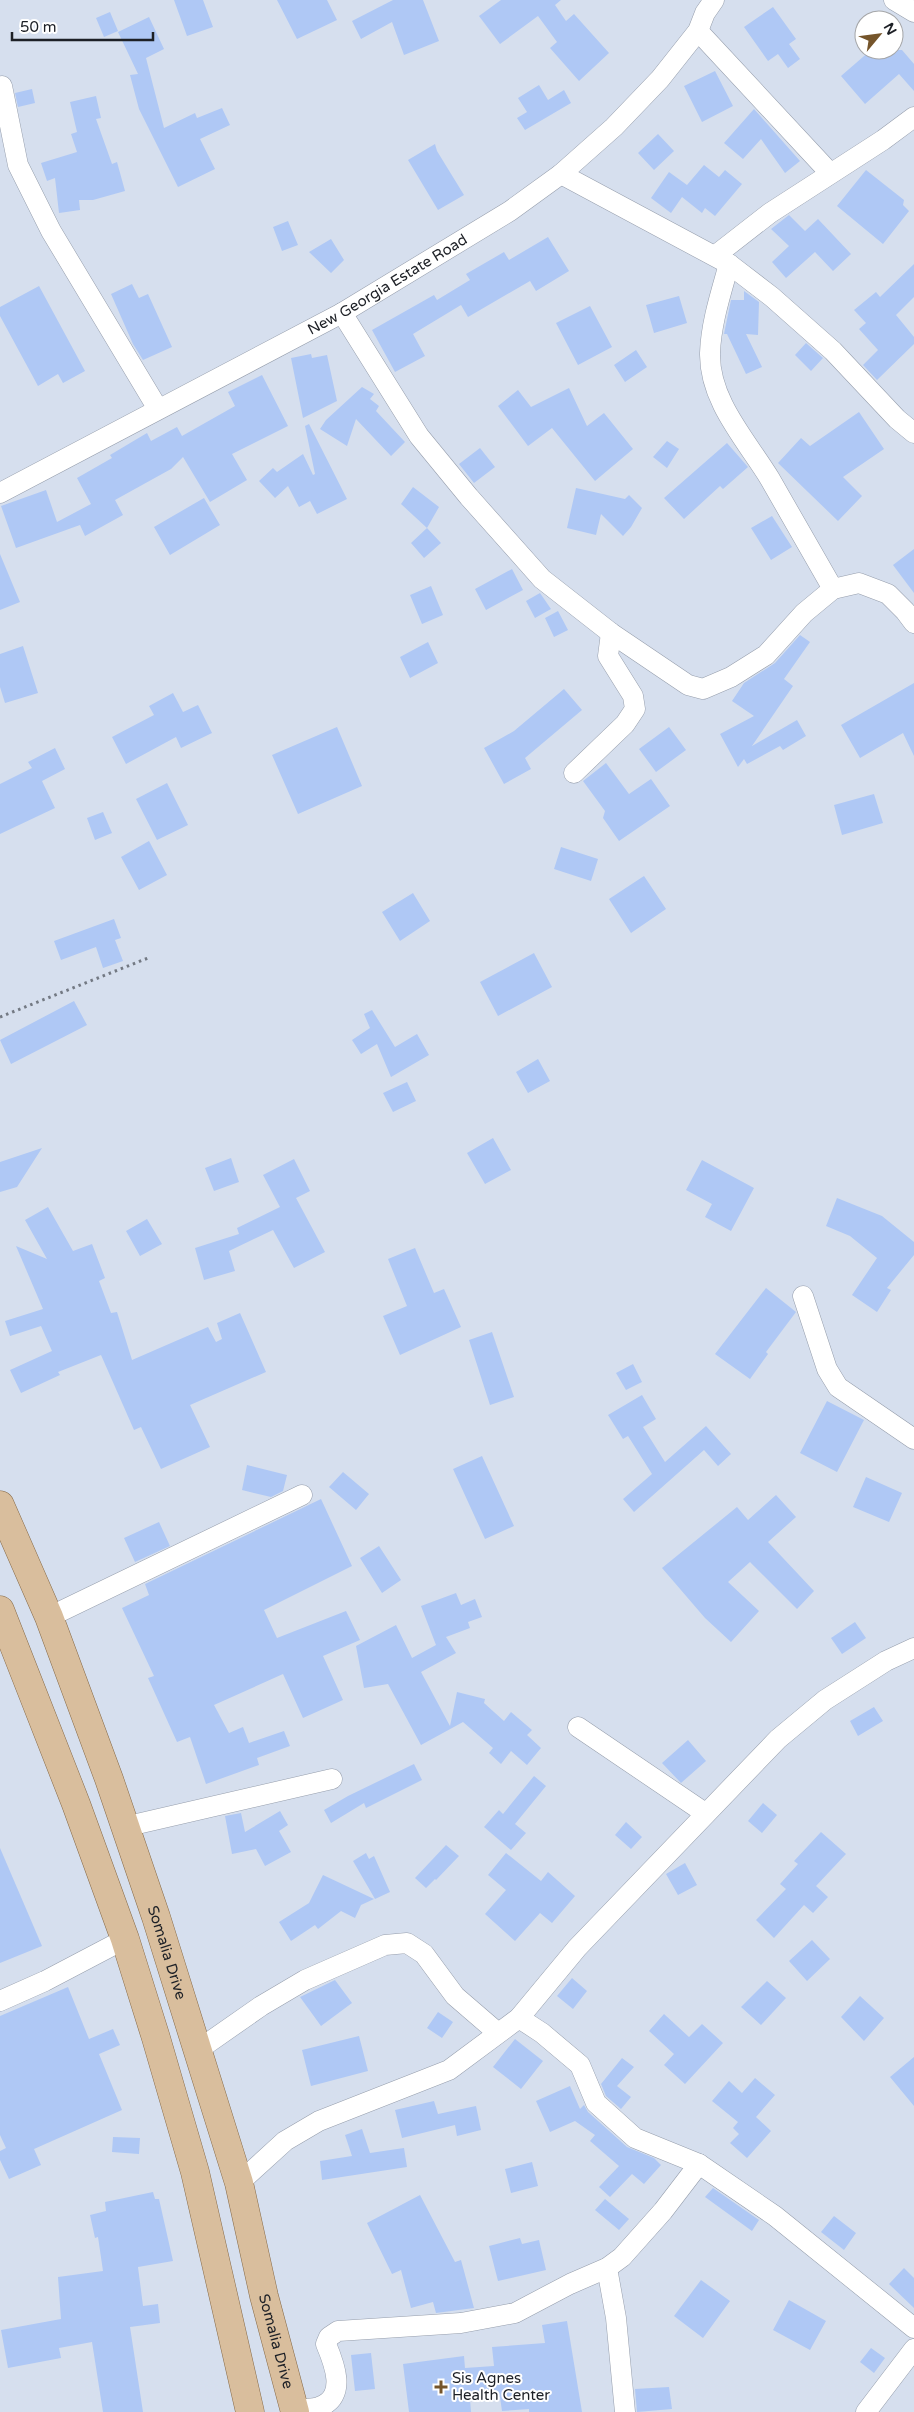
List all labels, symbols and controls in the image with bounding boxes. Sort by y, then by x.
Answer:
scale bar [12,10,154,42]
north arrow [854,10,904,60]
text: 50 m [20,18,57,36]
text: N [880,20,900,38]
street label: New Georgia Estate Road [304,230,470,339]
street label: Somalia Drive [144,1903,190,2002]
street label: Somalia Drive [255,2292,297,2391]
place label: Sis Agnes Health Center [452,2369,550,2404]
marker: Sis Agnes Health Center [434,2380,448,2394]

